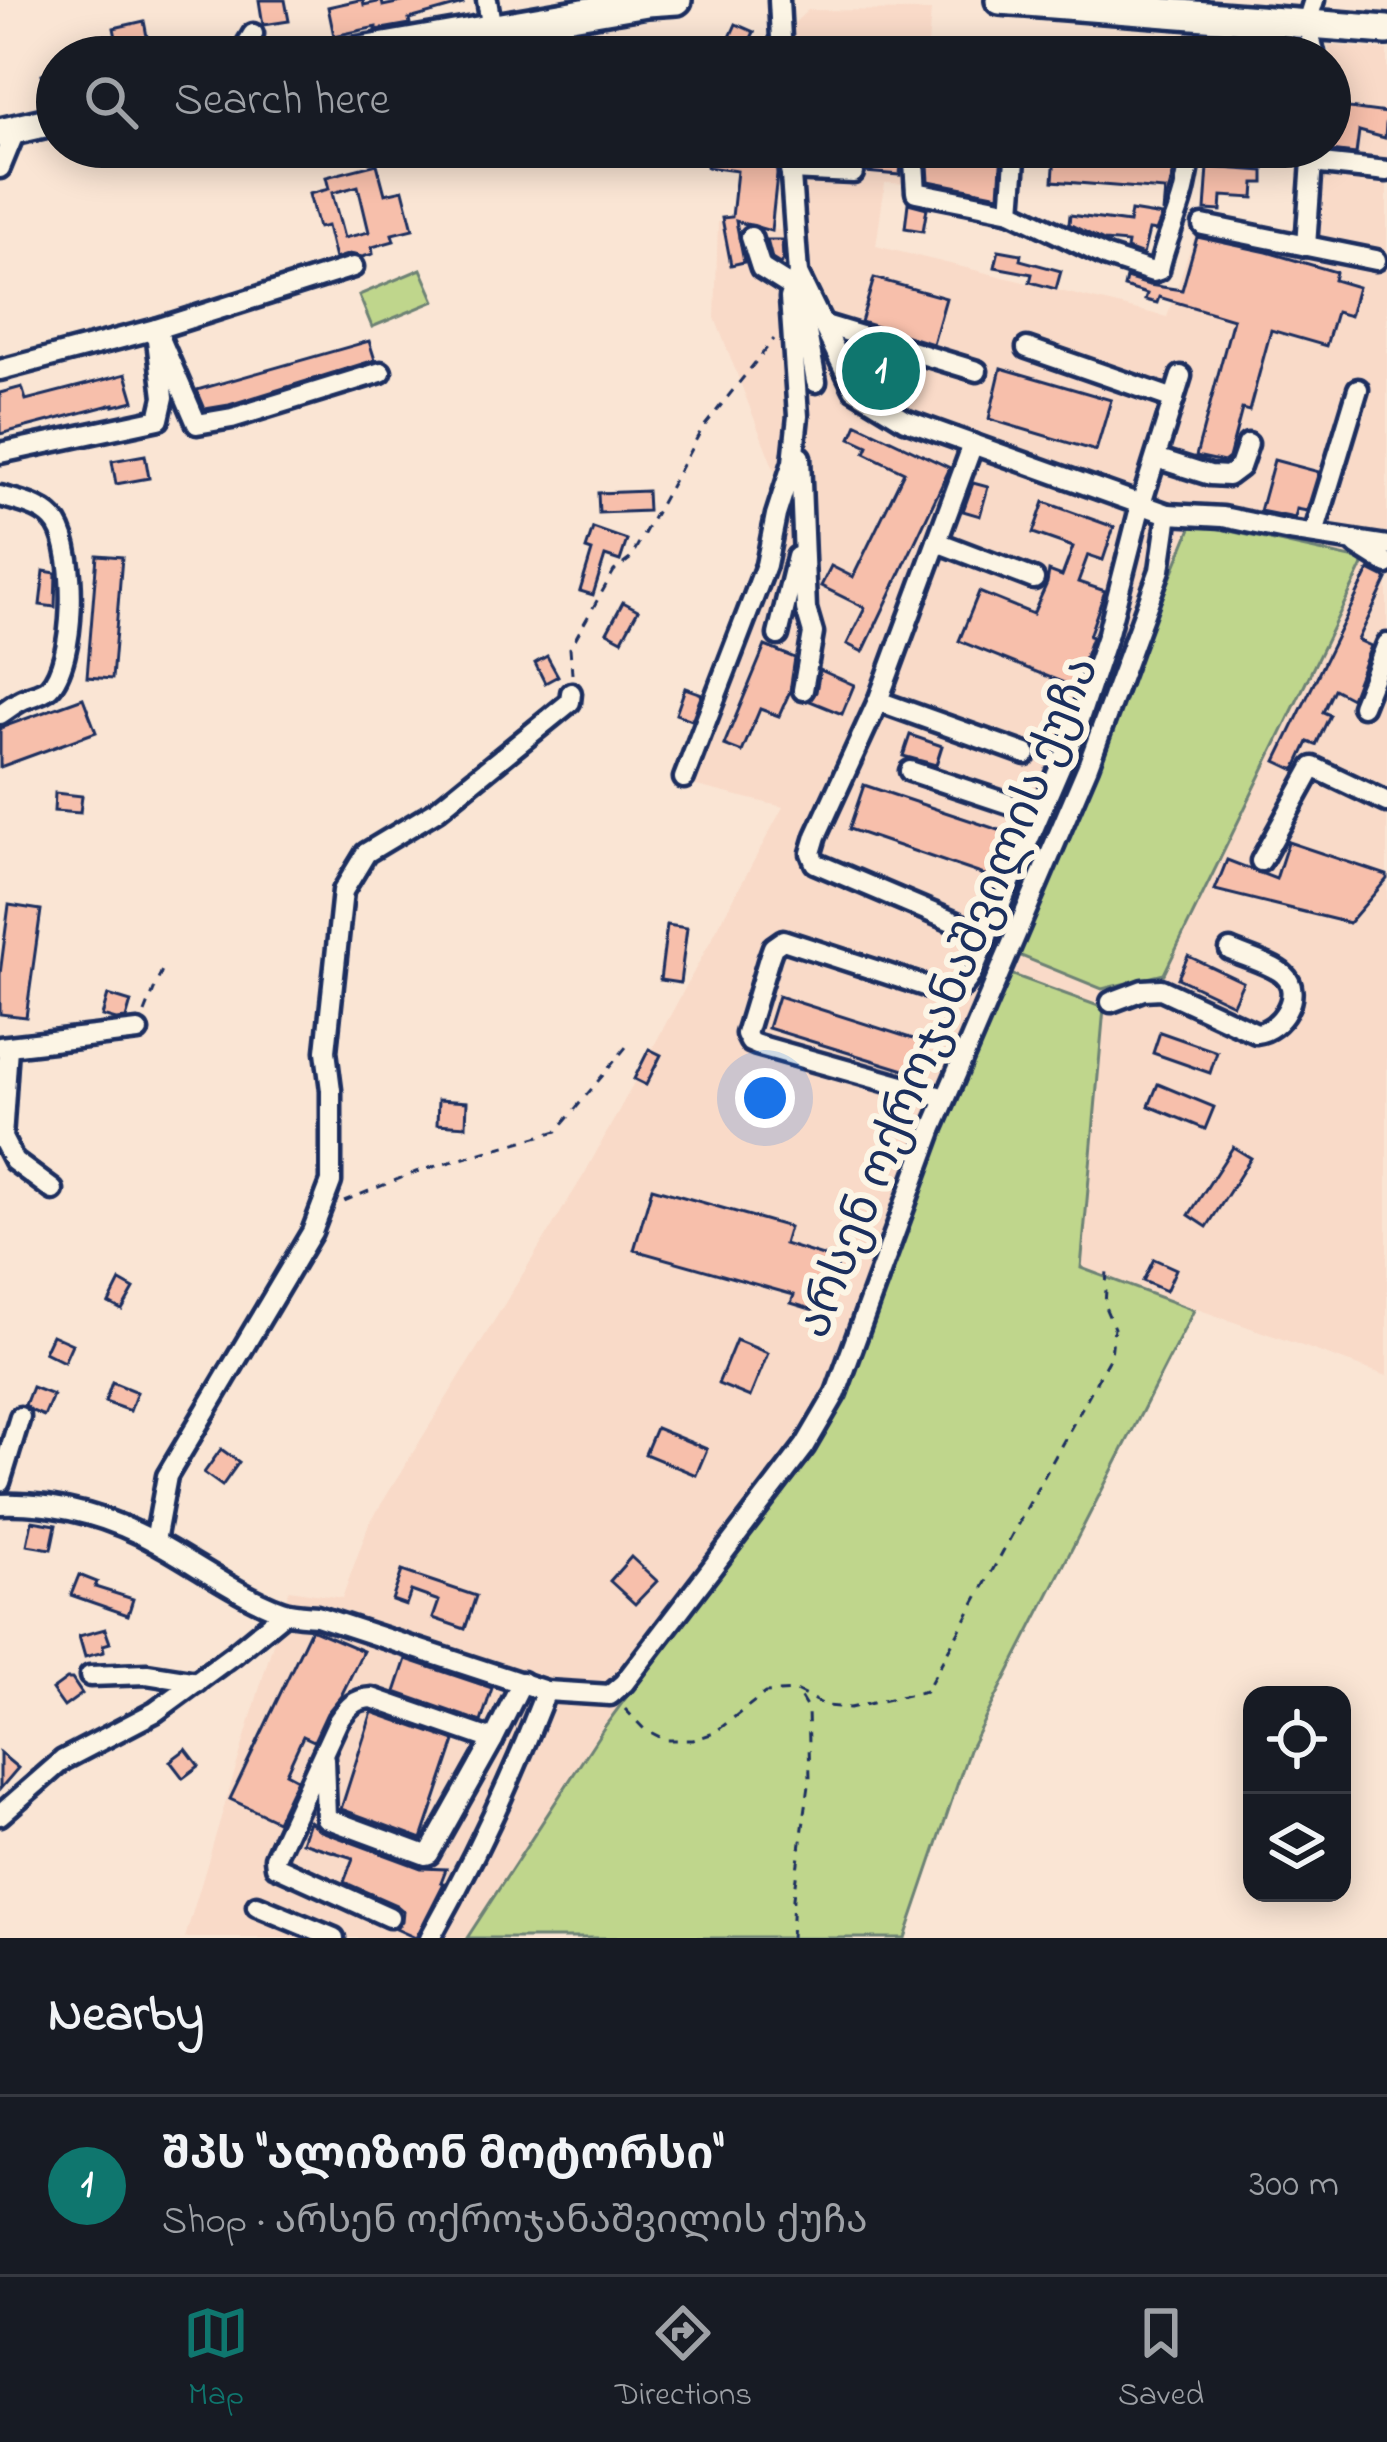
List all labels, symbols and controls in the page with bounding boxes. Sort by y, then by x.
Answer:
search box [36,36,1351,168]
icon: search [78,69,144,135]
text: Search here [174,69,390,135]
pin: 1 [842,326,920,416]
street label: არსენ ოქროჯანაშვილის ქუჩა [781,647,1119,1349]
your location [735,1068,795,1128]
map controls [1243,1686,1351,1902]
button: locate [1243,1686,1351,1794]
button: layers [1243,1794,1351,1902]
text: Nearby [48,1979,204,2054]
text: შპს "ალიზონ მოტორსი" [162,2124,724,2190]
text: 1 [81,2157,93,2214]
text: 300 m [1249,2157,1339,2214]
text: Shop · არსენ ოქროჯანაშვილის ქუჩა [162,2194,868,2251]
tab: Map [183,2300,249,2420]
tab: Directions [615,2300,752,2420]
tab: Saved [1118,2300,1204,2420]

